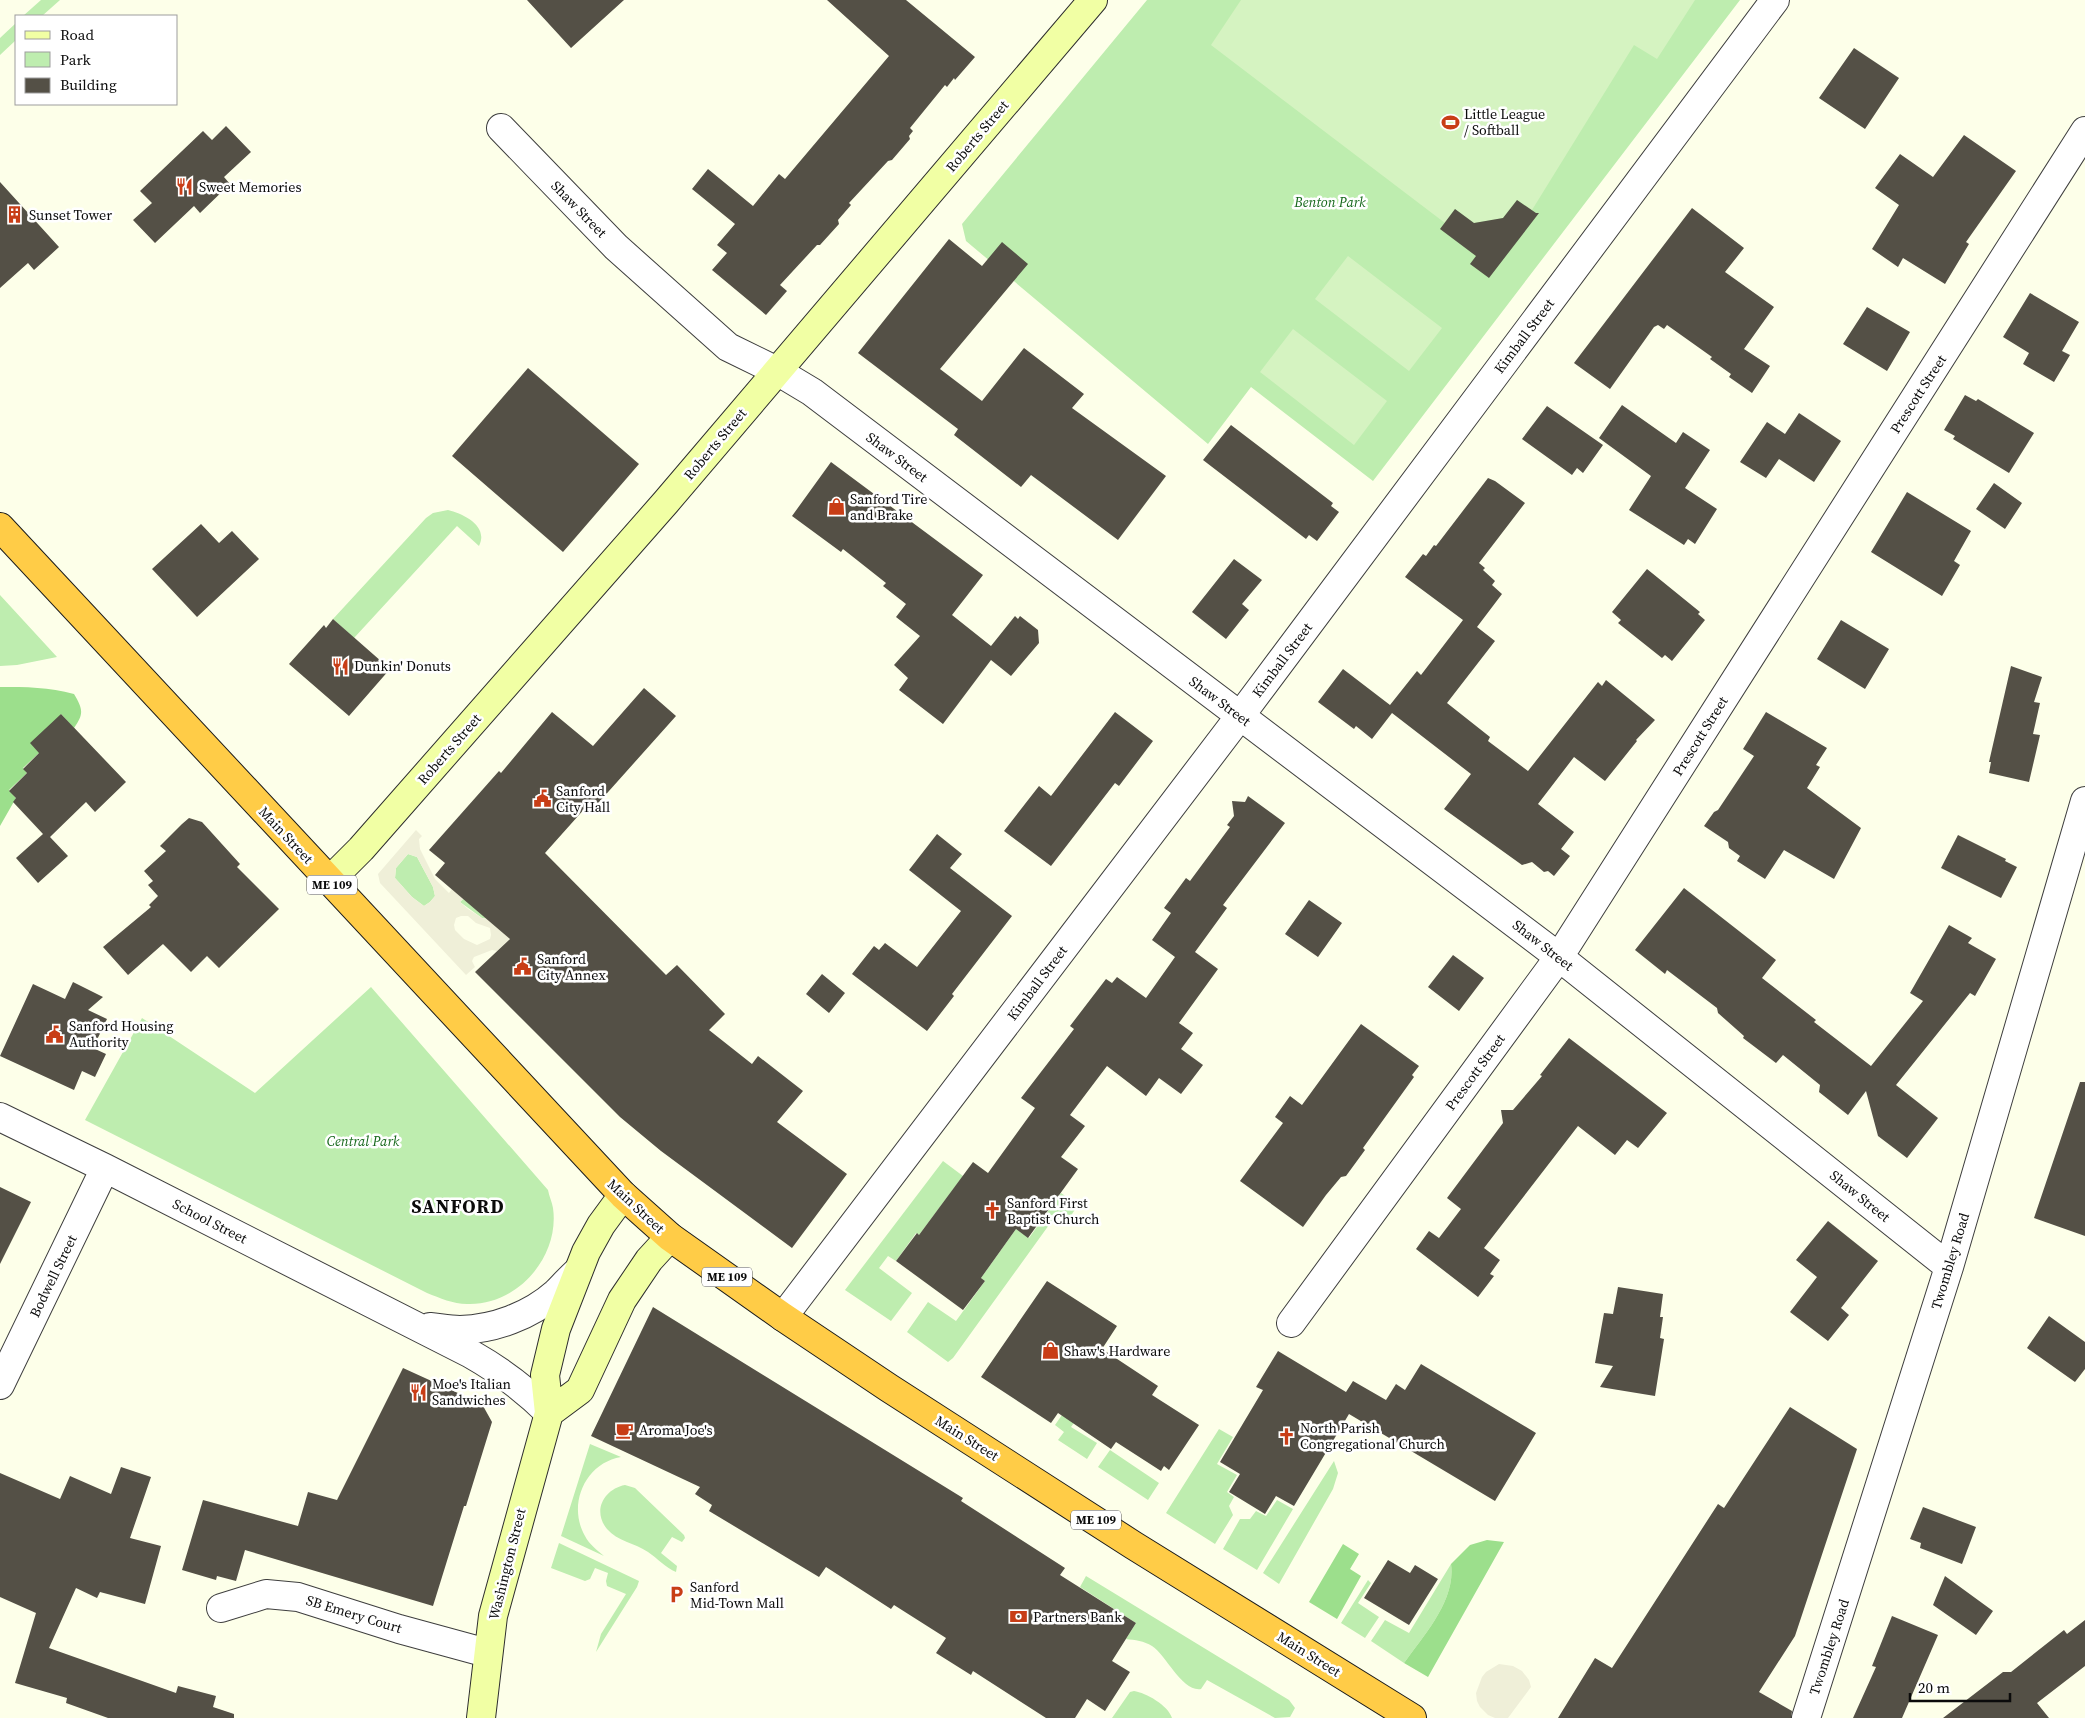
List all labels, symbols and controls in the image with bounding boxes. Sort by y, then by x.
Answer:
legend [15,15,178,105]
text: Road [60,24,94,45]
text: Park [60,49,92,70]
text: Building [60,74,117,95]
street label: Roberts Street [941,96,1013,176]
place label: Little League / Softball [1464,104,1545,140]
sports icon: Little League / Softball [1440,112,1460,132]
street label: Shaw Street [547,176,612,242]
restaurant icon: Sweet Memories [175,177,195,197]
place label: Sweet Memories [199,177,302,197]
park label: Benton Park [1293,192,1366,212]
building icon: Sunset Tower [5,205,25,225]
place label: Sunset Tower [29,205,112,225]
street label: Kimball Street [1489,294,1559,378]
street label: Prescott Street [1885,350,1951,437]
street label: Roberts Street [679,404,751,484]
street label: Shaw Street [862,427,932,487]
place label: Sanford Tire and Brake [850,489,927,525]
shop icon: Sanford Tire and Brake [826,497,846,517]
street label: Kimball Street [1247,618,1317,702]
restaurant icon: Dunkin' Donuts [330,656,350,676]
place label: Dunkin' Donuts [354,656,451,676]
street label: Shaw Street [1185,671,1255,731]
street label: Prescott Street [1668,692,1733,780]
street label: Roberts Street [413,709,486,789]
place label: Sanford City Hall [556,781,610,817]
public building icon: Sanford City Hall [532,789,552,809]
street label: Main Street [254,802,318,868]
road number: ME 109 [307,876,357,894]
street label: Shaw Street [1508,915,1578,975]
street label: Kimball Street [1002,941,1072,1025]
place label: Sanford City Annex [537,949,606,985]
public building icon: Sanford City Annex [513,957,533,977]
place label: Sanford Housing Authority [69,1016,174,1052]
public building icon: Sanford Housing Authority [45,1024,65,1044]
street label: Prescott Street [1440,1029,1510,1114]
park label: Central Park [327,1131,400,1151]
street label: Shaw Street [1826,1165,1895,1227]
street label: Main Street [603,1174,669,1238]
district label: SANFORD [411,1193,505,1219]
place label: Sanford First Baptist Church [1007,1193,1100,1229]
street label: School Street [169,1194,251,1249]
church icon: Sanford First Baptist Church [983,1201,1003,1221]
street label: Twombley Road [1926,1210,1974,1312]
street label: Bodwell Street [24,1231,82,1321]
road number: ME 109 [702,1268,752,1286]
shop icon: Shaw's Hardware [1040,1341,1060,1361]
place label: Shaw's Hardware [1064,1341,1170,1361]
place label: Moe's Italian Sandwiches [432,1374,511,1410]
restaurant icon: Moe's Italian Sandwiches [408,1382,428,1402]
street label: Main Street [931,1411,1003,1466]
place label: North Parish Congregational Church [1300,1418,1445,1454]
cafe icon: Aroma Joe's [615,1420,635,1440]
place label: Aroma Joe's [639,1420,712,1440]
church icon: North Parish Congregational Church [1276,1426,1296,1446]
street label: Washington Street [484,1506,531,1622]
road number: ME 109 [1071,1510,1121,1530]
place label: Sanford Mid-Town Mall [690,1577,784,1613]
parking icon: Sanford Mid-Town Mall [666,1585,686,1605]
street label: SB Emery Court [304,1590,405,1638]
street label: Twombley Road [1804,1596,1854,1698]
bank icon: Partners Bank [1009,1607,1029,1627]
place label: Partners Bank [1033,1607,1122,1627]
street label: Main Street [1273,1627,1345,1682]
scale bar [1910,1670,2010,1702]
text: 20 m [1918,1677,1950,1698]

